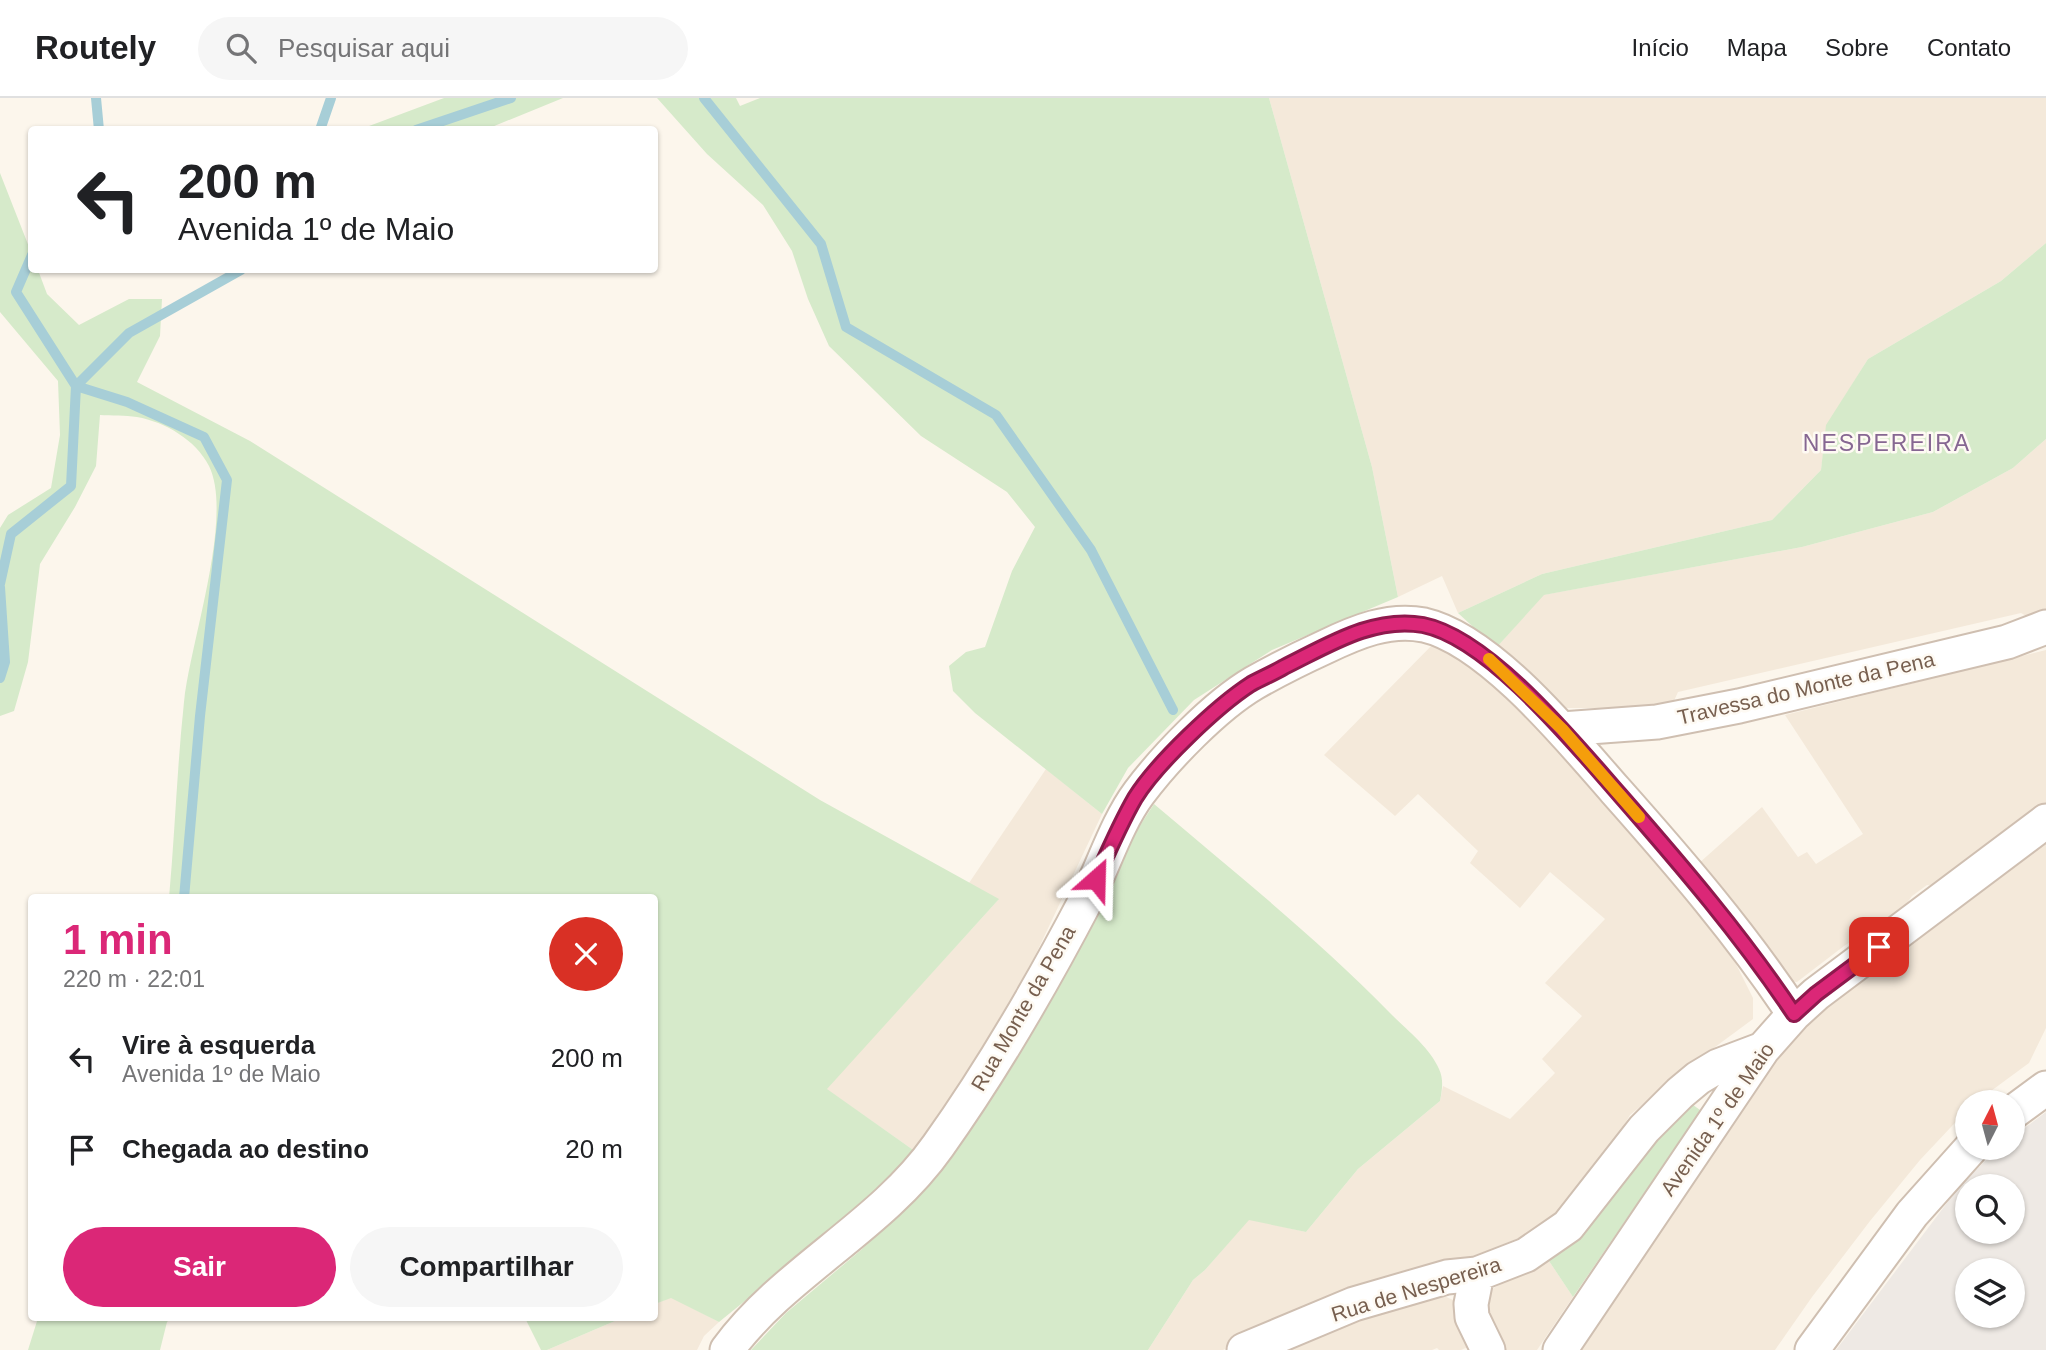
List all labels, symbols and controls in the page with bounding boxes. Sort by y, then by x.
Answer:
search box [198,17,688,80]
text: Routely [35,29,156,66]
icon: search [222,29,260,67]
text: Pesquisar aqui [278,33,450,63]
text: Início [1631,34,1689,61]
text: Mapa [1727,34,1787,61]
text: Sobre [1825,34,1889,61]
text: Contato [1927,34,2011,61]
icon: left [63,154,154,245]
text: 200 m [178,154,317,208]
text: Avenida 1º de Maio [178,211,454,247]
district label: NESPEREIRA [1803,430,1971,456]
street label: Travessa do Monte da Pena [1675,647,1937,729]
position arrow [1059,842,1133,916]
text: 1 min [63,916,173,963]
button: close [549,917,623,991]
pin [1849,917,1909,977]
street label: Rua Monte da Pena [966,921,1080,1095]
icon: arrive [1860,928,1898,966]
text: 220 m · 22:01 [63,966,205,992]
text: Vire à esquerda [122,1030,315,1060]
street label: Avenida 1º de Maio [1656,1038,1778,1200]
icon: left [63,1040,101,1078]
text: 200 m [551,1043,623,1073]
text: Avenida 1º de Maio [122,1061,321,1087]
north arrow [1955,1090,2025,1160]
map controls [1955,1090,2025,1328]
icon: arrive [63,1131,101,1169]
text: Chegada ao destino [122,1134,369,1164]
text: 20 m [565,1134,623,1164]
button: search [1955,1174,2025,1244]
button: Sair [63,1227,336,1307]
button: Compartilhar [350,1227,623,1307]
street label: Rua de Nespereira [1328,1252,1504,1326]
button: layers [1955,1258,2025,1328]

